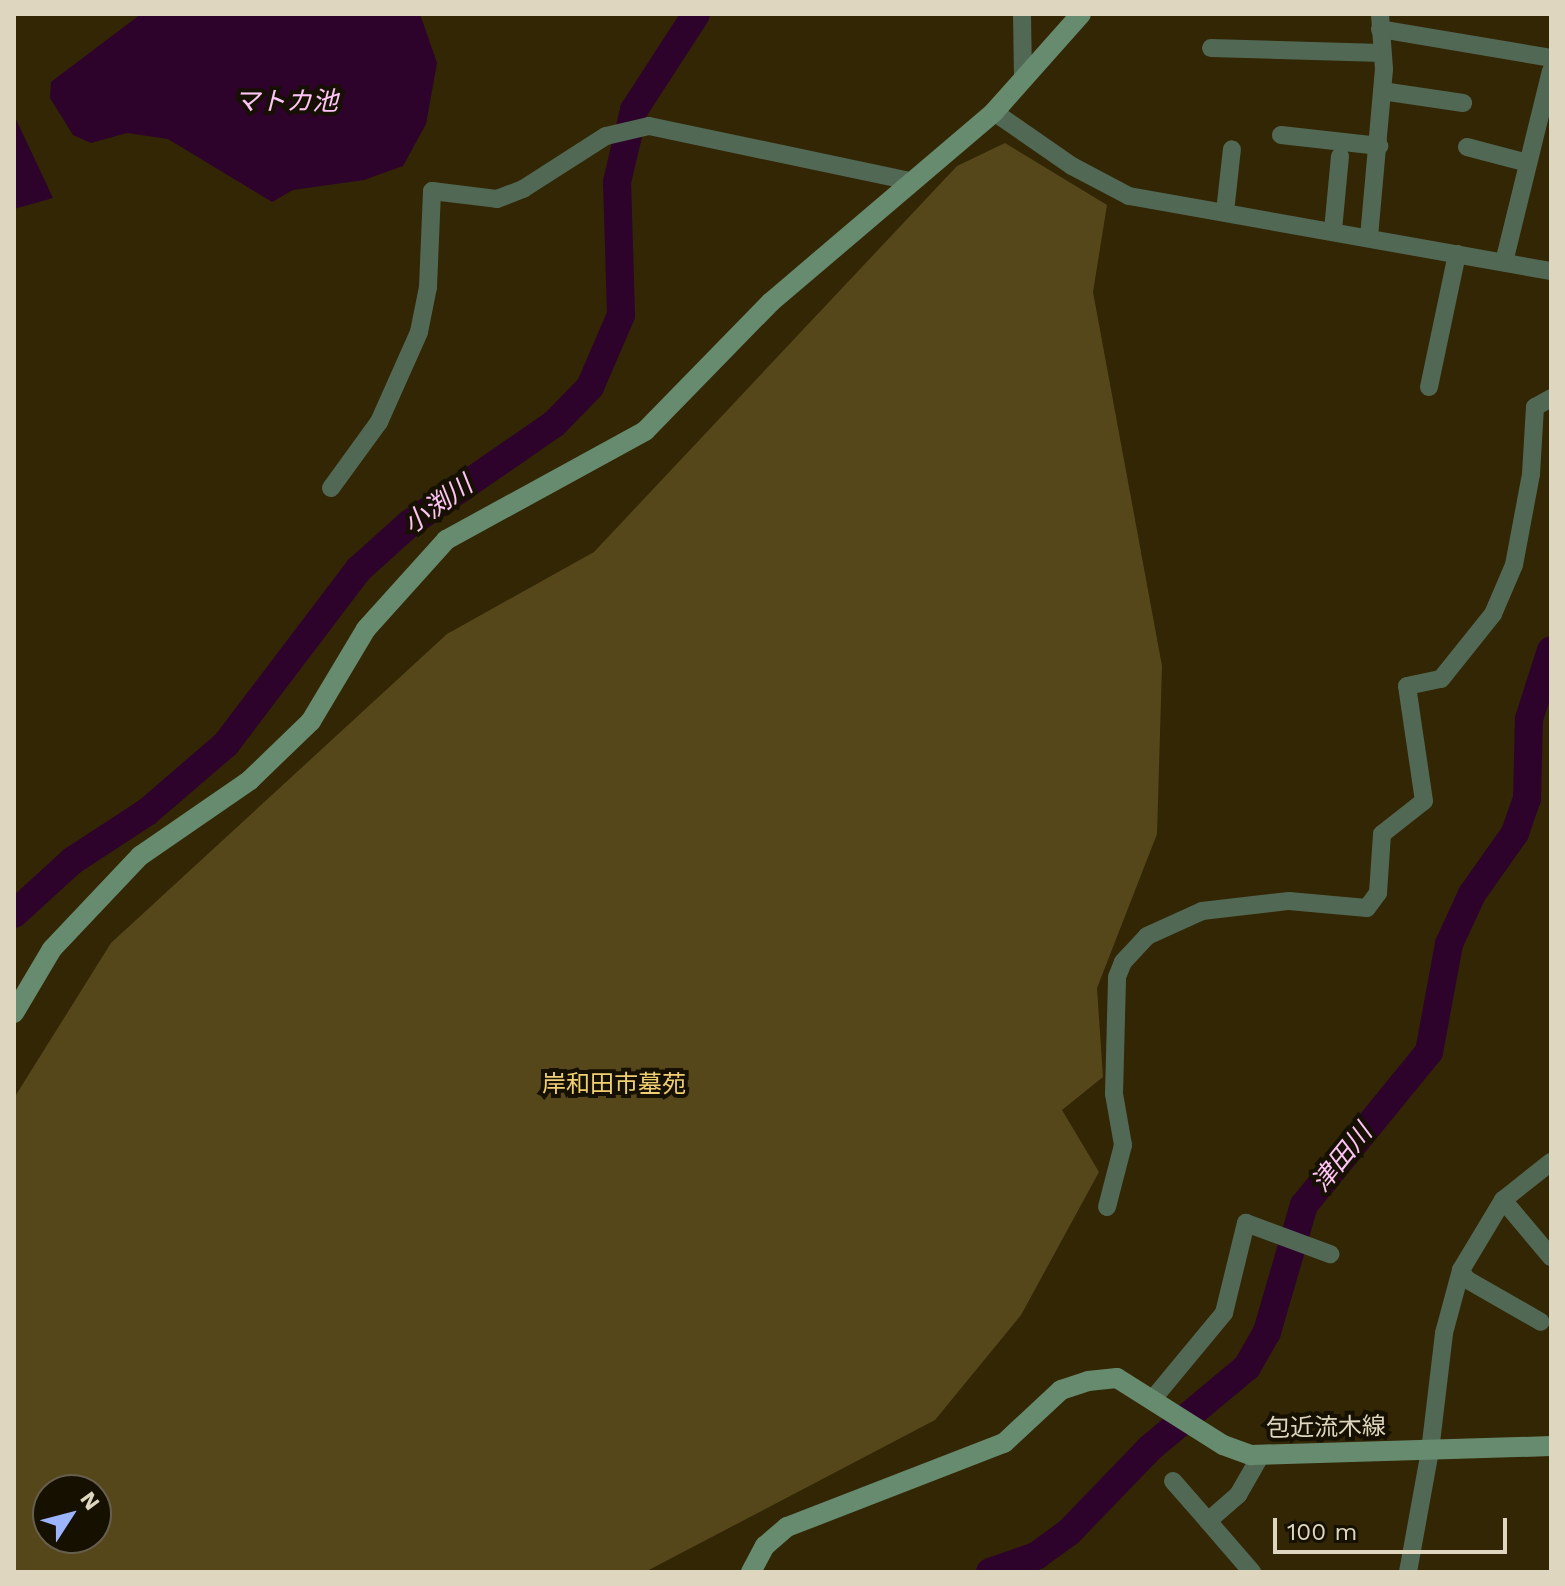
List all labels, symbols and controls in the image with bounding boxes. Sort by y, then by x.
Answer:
water label: マトカ池 [234,86,338,118]
water label: 小渕川 [397,469,479,541]
park label: 岸和田市墓苑 [542,1071,686,1099]
water label: 津田川 [1305,1118,1379,1198]
street label: 包近流木線 [1266,1413,1386,1443]
north arrow [32,1474,112,1554]
text: N [75,1487,105,1515]
scale bar [1277,1502,1511,1552]
text: 100 m [1287,1518,1357,1546]

